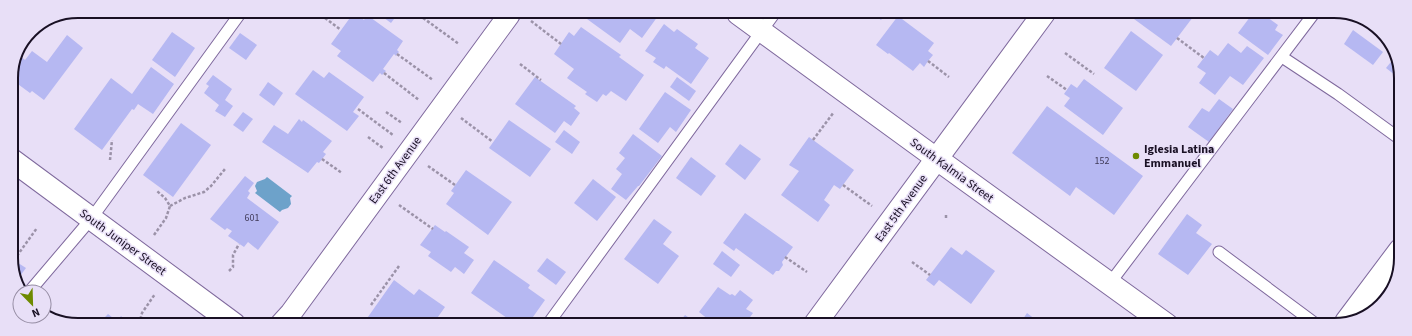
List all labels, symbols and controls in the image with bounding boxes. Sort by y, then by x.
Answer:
street label: East 6th Avenue [365,133,426,207]
street label: South Kalmia Street [906,134,997,207]
place label: Iglesia Latina Emmanuel [1144,141,1214,172]
marker: Iglesia Latina Emmanuel [1131,151,1141,161]
house number: 152 [1095,154,1109,168]
street label: East 5th Avenue [871,171,932,245]
street label: South Juniper Street [76,205,170,280]
house number: 601 [245,211,259,225]
north arrow [12,284,52,324]
text: N [29,304,42,321]

